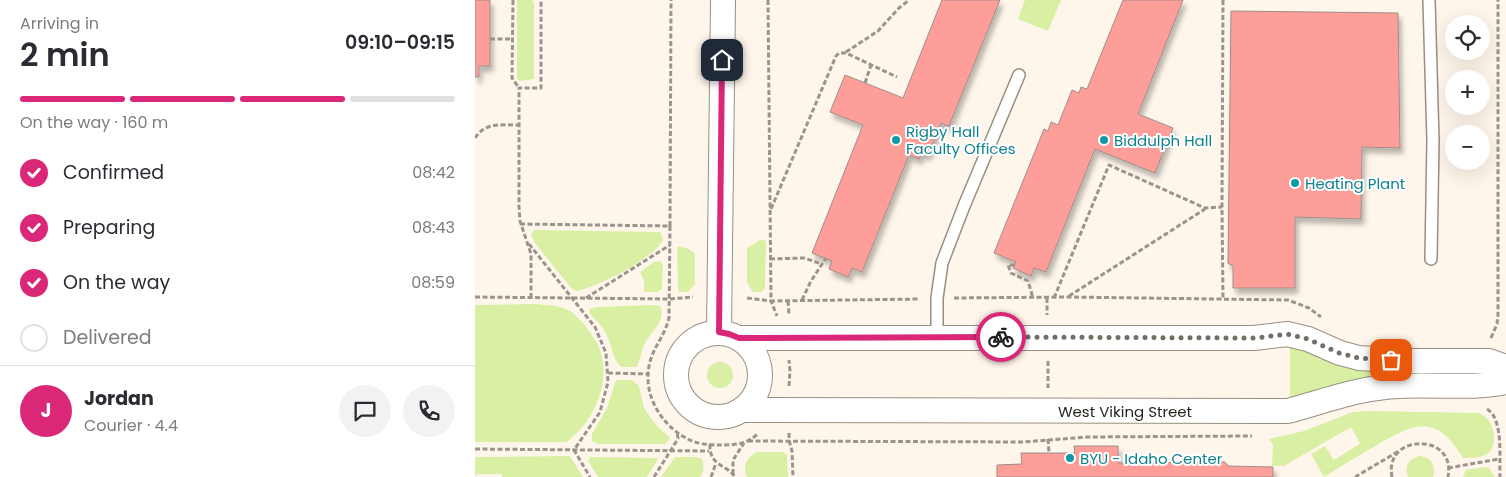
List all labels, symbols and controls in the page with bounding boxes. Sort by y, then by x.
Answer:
text: Arriving in [20,12,99,35]
map controls [1445,15,1490,170]
button: locate [1445,15,1490,60]
text: 09:10–09:15 [345,29,455,56]
text: 2 min [20,32,110,77]
pin [701,39,743,81]
icon: home [708,46,736,74]
button: + [1445,70,1490,115]
text: On the way · 160 m [20,111,168,134]
place label: Rigby Hall Faculty Offices [906,121,1016,159]
button: − [1445,125,1490,170]
place label: Biddulph Hall [1114,130,1212,151]
marker: Rigby Hall Faculty Offices [890,134,902,146]
marker: Biddulph Hall [1098,134,1110,146]
icon: check [20,159,48,187]
text: Confirmed [63,159,164,186]
text: 08:42 [412,161,455,184]
place label: Heating Plant [1305,173,1405,194]
marker: Heating Plant [1289,177,1301,189]
icon: check [20,214,48,242]
text: Preparing [63,214,155,241]
text: 08:43 [412,216,455,239]
icon: check [20,269,48,297]
text: On the way [63,269,170,296]
text: 08:59 [411,271,455,294]
courier [976,312,1026,362]
icon: bike [987,323,1015,351]
text: Delivered [63,324,152,351]
pin [1370,339,1412,381]
icon: bag [1377,346,1405,374]
text: Jordan [84,385,154,412]
button: chat [339,385,391,437]
button: phone [403,385,455,437]
text: J [41,397,51,424]
street label: West Viking Street [1058,401,1192,422]
text: Courier · 4.4 [84,414,178,437]
place label: BYU - Idaho Center [1080,448,1223,469]
marker: BYU - Idaho Center [1064,452,1076,464]

